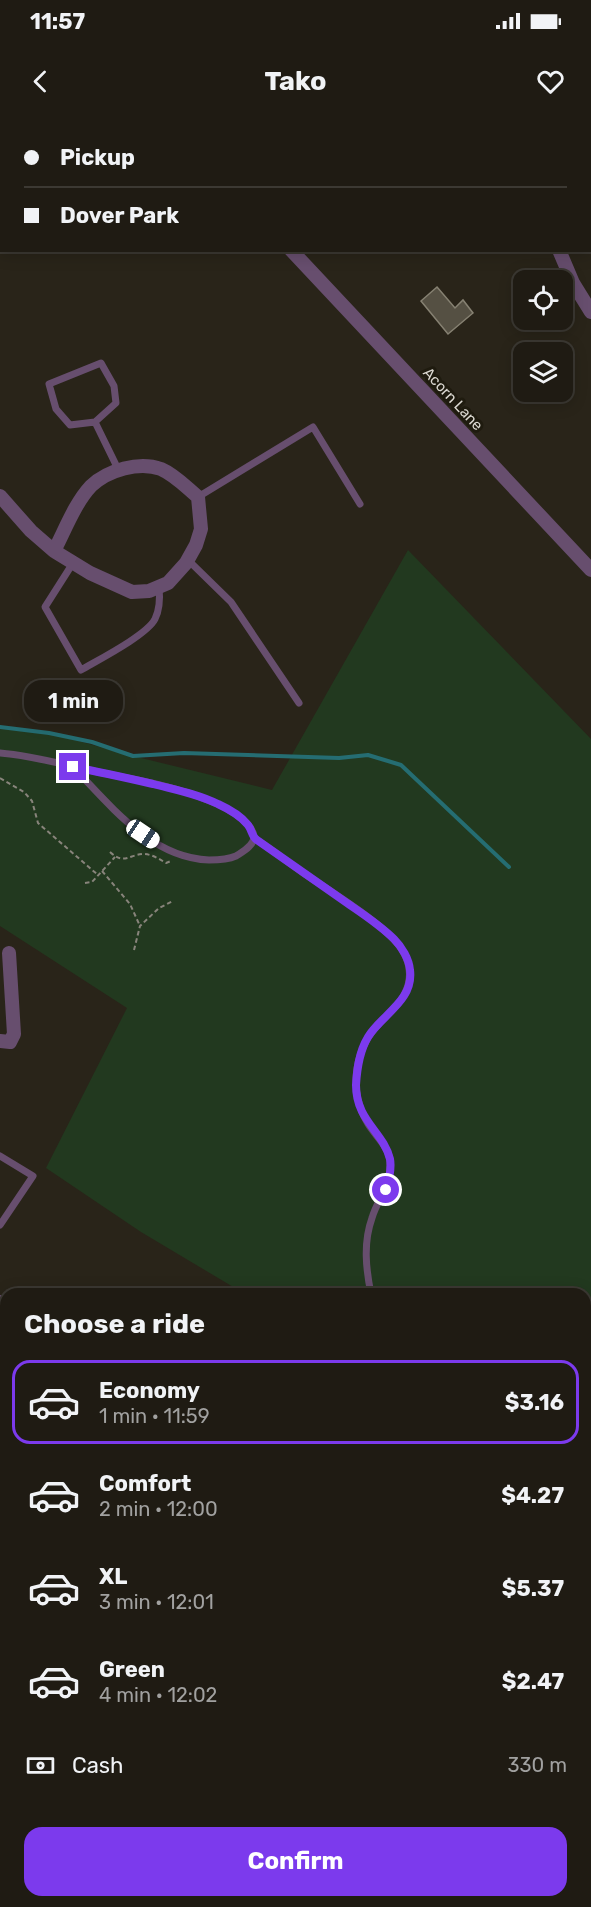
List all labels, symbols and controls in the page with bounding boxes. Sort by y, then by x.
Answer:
text: 11:57 [30,8,85,35]
icon: back [24,65,57,98]
text: Tako [264,65,327,97]
icon: heart [534,65,567,98]
text: Pickup [60,144,135,171]
text: Dover Park [60,202,179,229]
map controls [513,270,573,402]
button: locate [513,270,573,330]
button: layers [513,342,573,402]
street label: Acorn Lane [419,364,487,434]
callout: 1 min [23,680,122,722]
text: 1 min [48,689,99,713]
route end [59,753,86,780]
car [123,816,163,852]
route start [372,1176,399,1203]
text: Choose a ride [24,1308,205,1340]
icon: car [27,1375,81,1429]
text: Economy [99,1377,200,1404]
text: $3.16 [505,1389,564,1416]
text: 1 min · 11:59 [99,1404,210,1428]
icon: car [27,1468,81,1522]
text: Comfort [99,1470,191,1497]
text: $4.27 [501,1482,564,1509]
text: 2 min · 12:00 [99,1497,218,1521]
icon: car [27,1561,81,1615]
text: XL [99,1563,127,1590]
text: $5.37 [502,1575,564,1602]
text: 3 min · 12:01 [99,1590,214,1614]
icon: car [27,1654,81,1708]
text: Green [99,1656,165,1683]
text: $2.47 [502,1668,564,1695]
text: 4 min · 12:02 [99,1683,217,1707]
icon: cash [24,1749,57,1782]
text: Cash [72,1752,123,1779]
text: 330 m [508,1753,567,1777]
button: Confirm [24,1827,567,1896]

